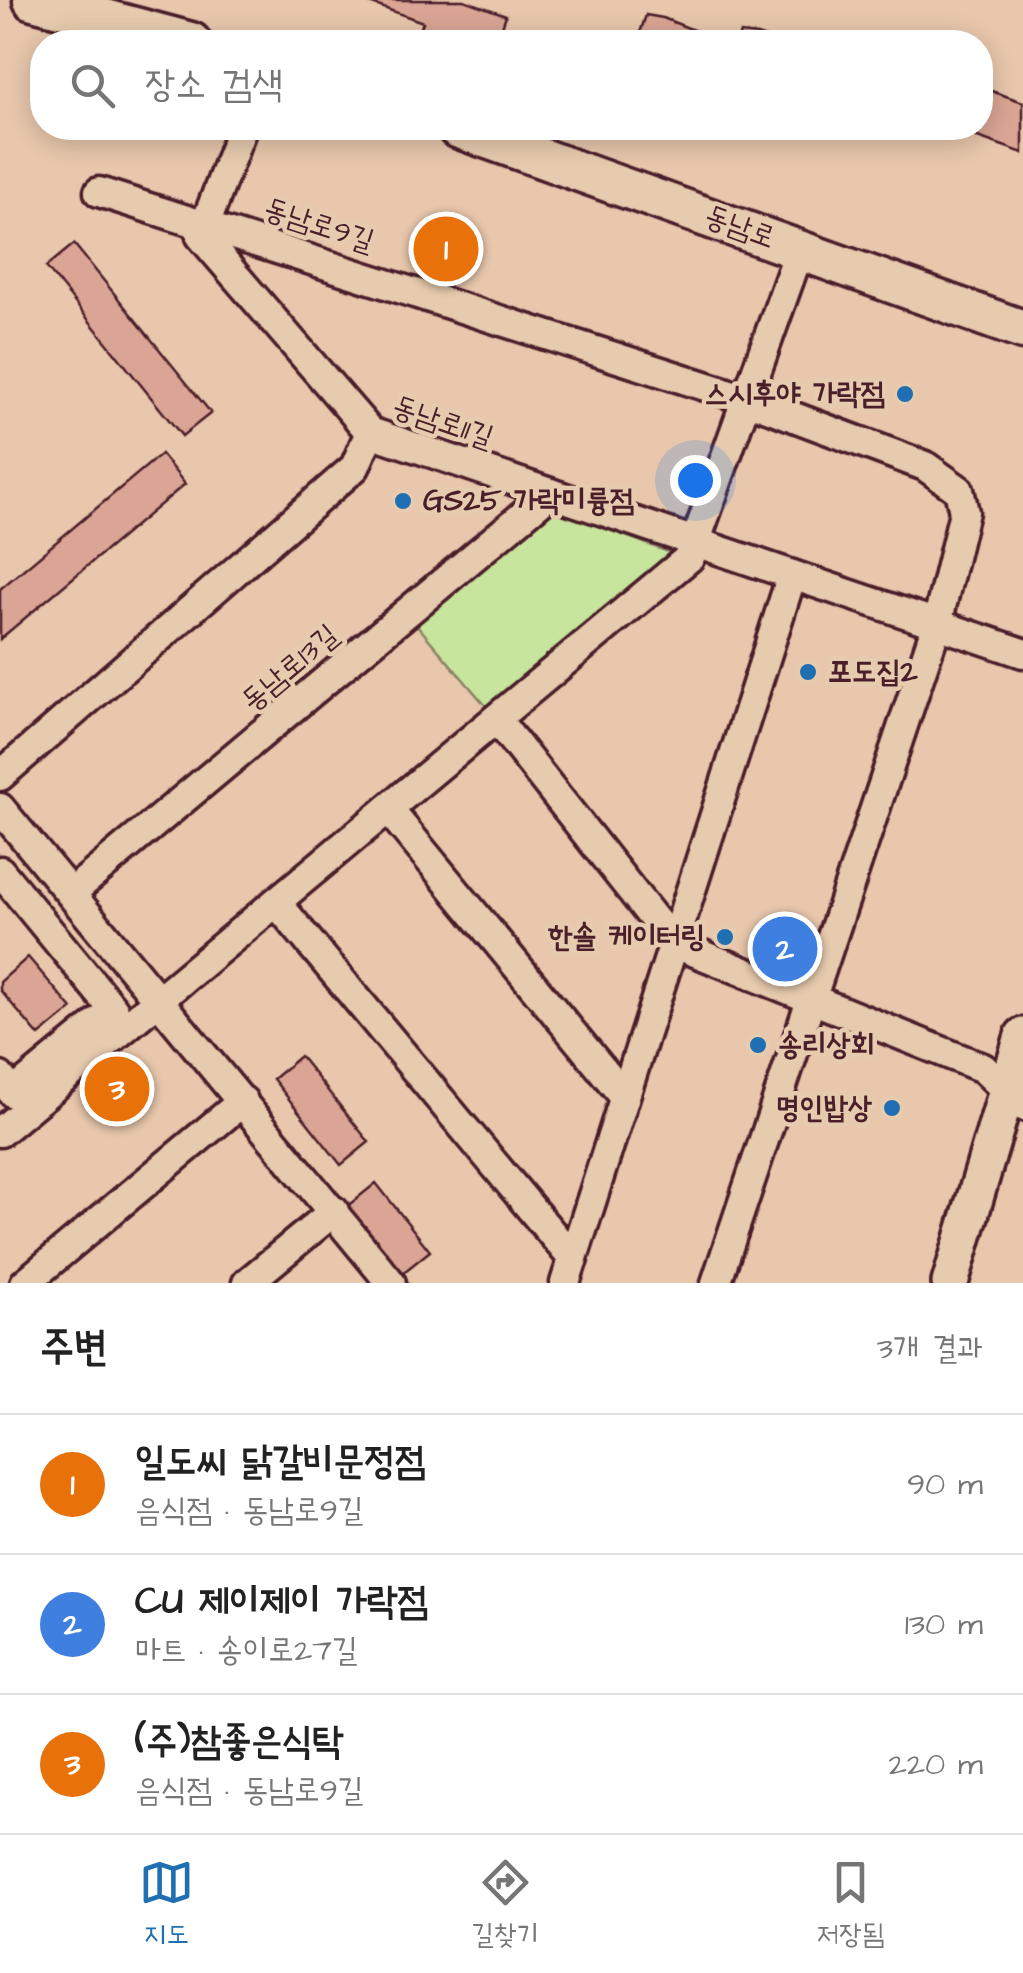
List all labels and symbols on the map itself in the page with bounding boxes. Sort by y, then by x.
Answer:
street label: 동남로9길 [258,187,380,263]
street label: 동남로 [699,195,781,259]
pin: 1 [414,212,478,286]
place label: 스시후야 가락점 [704,373,885,415]
marker: 스시후야 가락점 [894,383,916,405]
street label: 동남로11길 [387,385,499,459]
your location [670,455,721,506]
place label: GS25 가락미륭점 [423,480,634,522]
marker: GS25 가락미륭점 [392,490,414,512]
street label: 동남로13길 [232,615,348,721]
place label: 포도집2 [828,651,918,693]
marker: 포도집2 [797,661,819,683]
pin: 2 [752,912,818,986]
place label: 한솔 케이터링 [547,916,705,958]
marker: 한솔 케이터링 [714,926,736,948]
place label: 송리상회 [778,1024,875,1066]
marker: 송리상회 [747,1034,769,1056]
pin: 3 [84,1052,150,1126]
place label: 명인밥상 [775,1087,873,1129]
marker: 명인밥상 [881,1097,903,1119]

